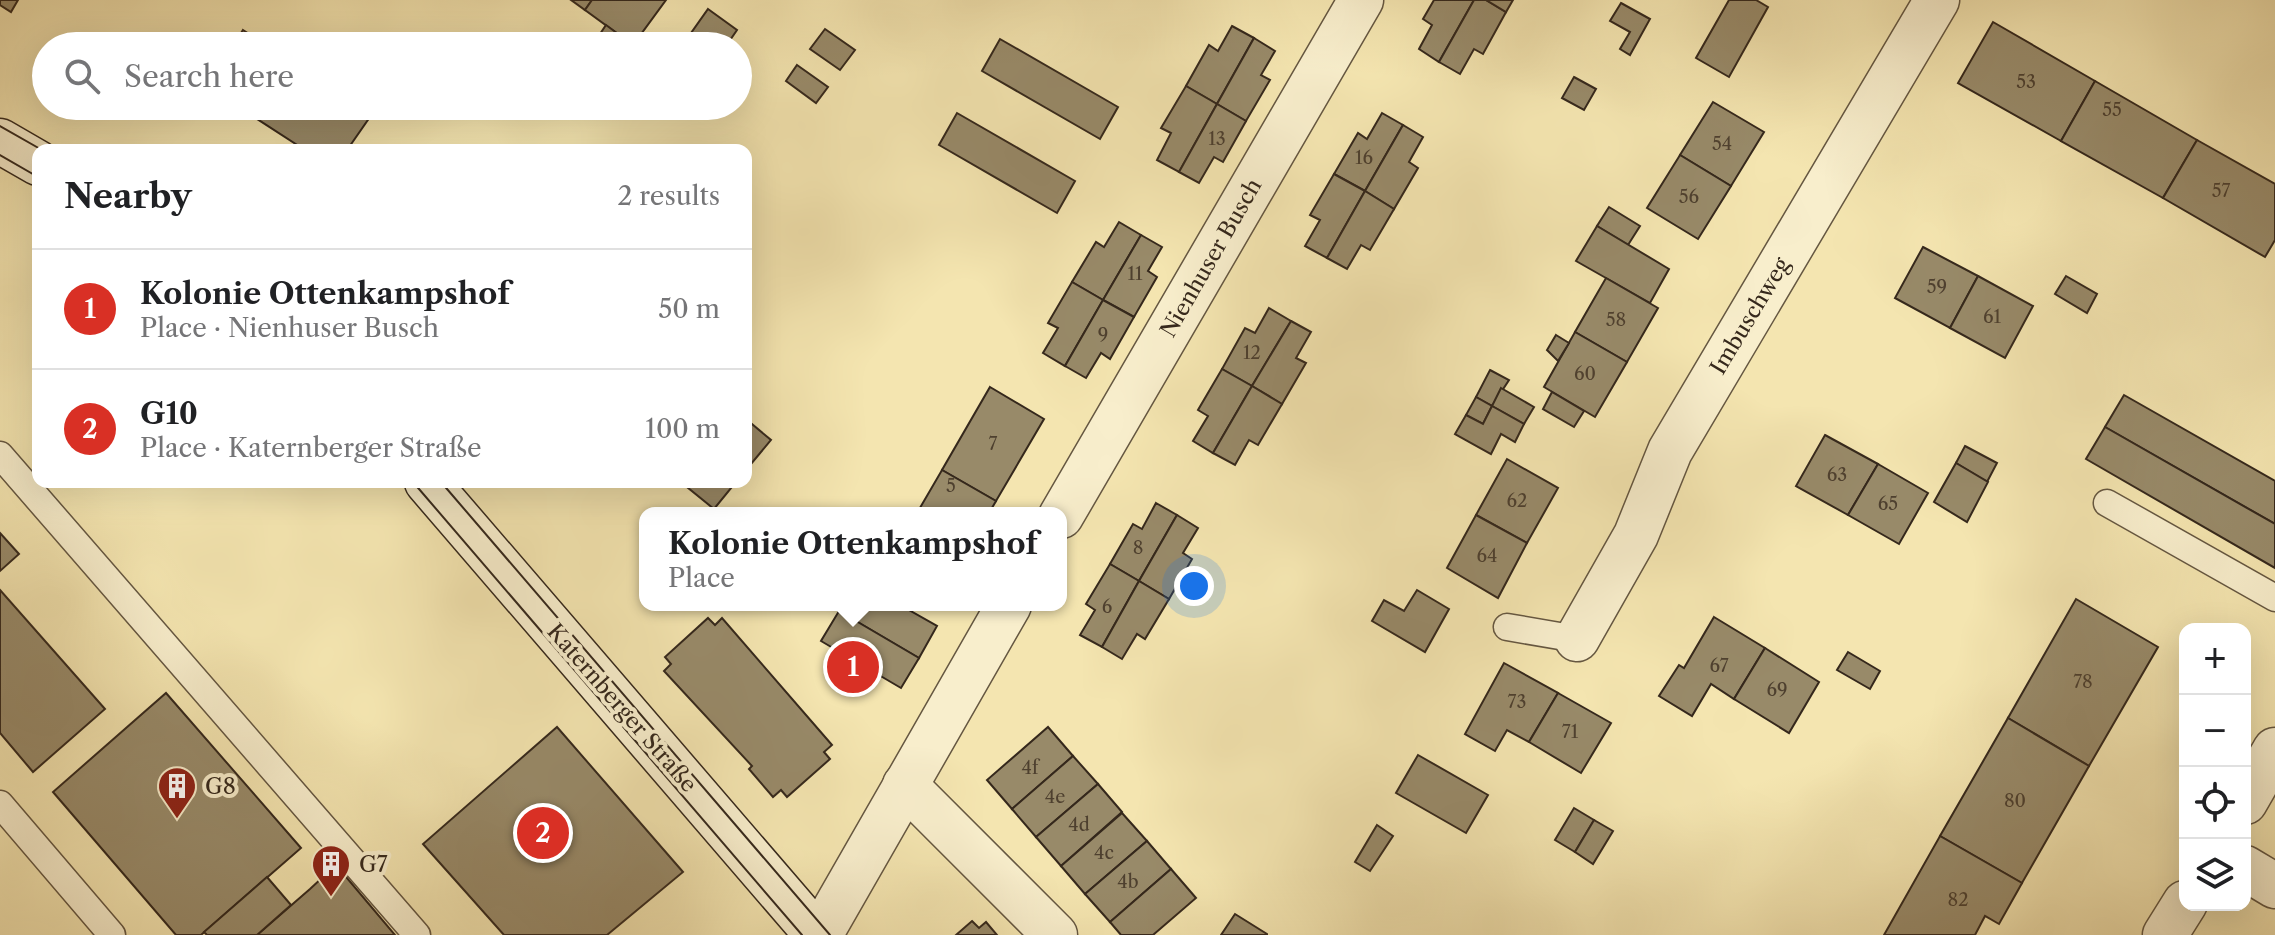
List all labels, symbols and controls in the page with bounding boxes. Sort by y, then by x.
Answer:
search box [32,32,752,120]
icon: search [60,54,104,98]
text: Search here [124,58,294,95]
house number: 53 [2016,71,2036,93]
house number: 55 [2102,99,2122,121]
house number: 13 [1208,128,1226,150]
house number: 54 [1712,133,1732,155]
house number: 16 [1355,147,1373,169]
street label: Nienhuser Busch [1155,174,1267,342]
text: Nearby [64,175,192,217]
text: 2 results [617,180,720,212]
house number: 57 [2212,180,2230,202]
house number: 56 [1679,186,1699,208]
street label: Imbuschweg [1705,252,1796,379]
house number: 11 [1127,263,1143,285]
text: Kolonie Ottenkampshof [140,275,510,312]
house number: 59 [1927,276,1947,298]
text: 1 [84,293,96,325]
text: 50 m [658,293,720,325]
house number: 61 [1983,306,2001,328]
house number: 58 [1606,309,1626,331]
text: Place · Nienhuser Busch [140,312,439,344]
house number: 9 [1098,324,1108,346]
house number: 12 [1243,342,1261,364]
house number: 60 [1574,363,1596,385]
text: G10 [140,395,198,432]
text: 2 [82,413,98,445]
text: 100 m [645,413,720,445]
text: Place · Katernberger Straße [140,432,481,464]
house number: 7 [989,433,998,455]
house number: 63 [1827,464,1847,486]
house number: 5 [946,475,956,497]
house number: 62 [1507,490,1527,512]
house number: 65 [1878,493,1898,515]
popup [639,507,1067,611]
text: Kolonie Ottenkampshof [668,525,1038,562]
house number: 8 [1133,537,1143,559]
house number: 64 [1477,545,1497,567]
text: Place [668,562,735,594]
your location [1174,566,1214,606]
house number: 6 [1102,596,1112,618]
street label: Katernberger Straße [541,618,703,798]
map controls [2179,623,2251,911]
button: + [2179,623,2251,695]
pin: 1 [827,637,879,697]
house number: 67 [1709,655,1729,677]
house number: 78 [2073,671,2093,693]
house number: 69 [1766,679,1788,701]
house number: 73 [1508,691,1526,713]
button: − [2179,695,2251,767]
house number: 71 [1562,721,1579,743]
house number: 4f [1022,757,1041,779]
building icon: G8 [156,765,198,820]
button: locate [2179,767,2251,839]
place label: G8 [205,773,236,800]
house number: 4e [1045,786,1065,808]
house number: 80 [2004,790,2026,812]
pin: 2 [517,803,569,863]
house number: 4d [1068,814,1090,836]
button: layers [2179,839,2251,911]
house number: 4c [1094,842,1114,864]
building icon: G7 [310,843,352,898]
place label: G7 [359,851,388,878]
house number: 4b [1117,871,1139,893]
house number: 82 [1947,889,1969,911]

